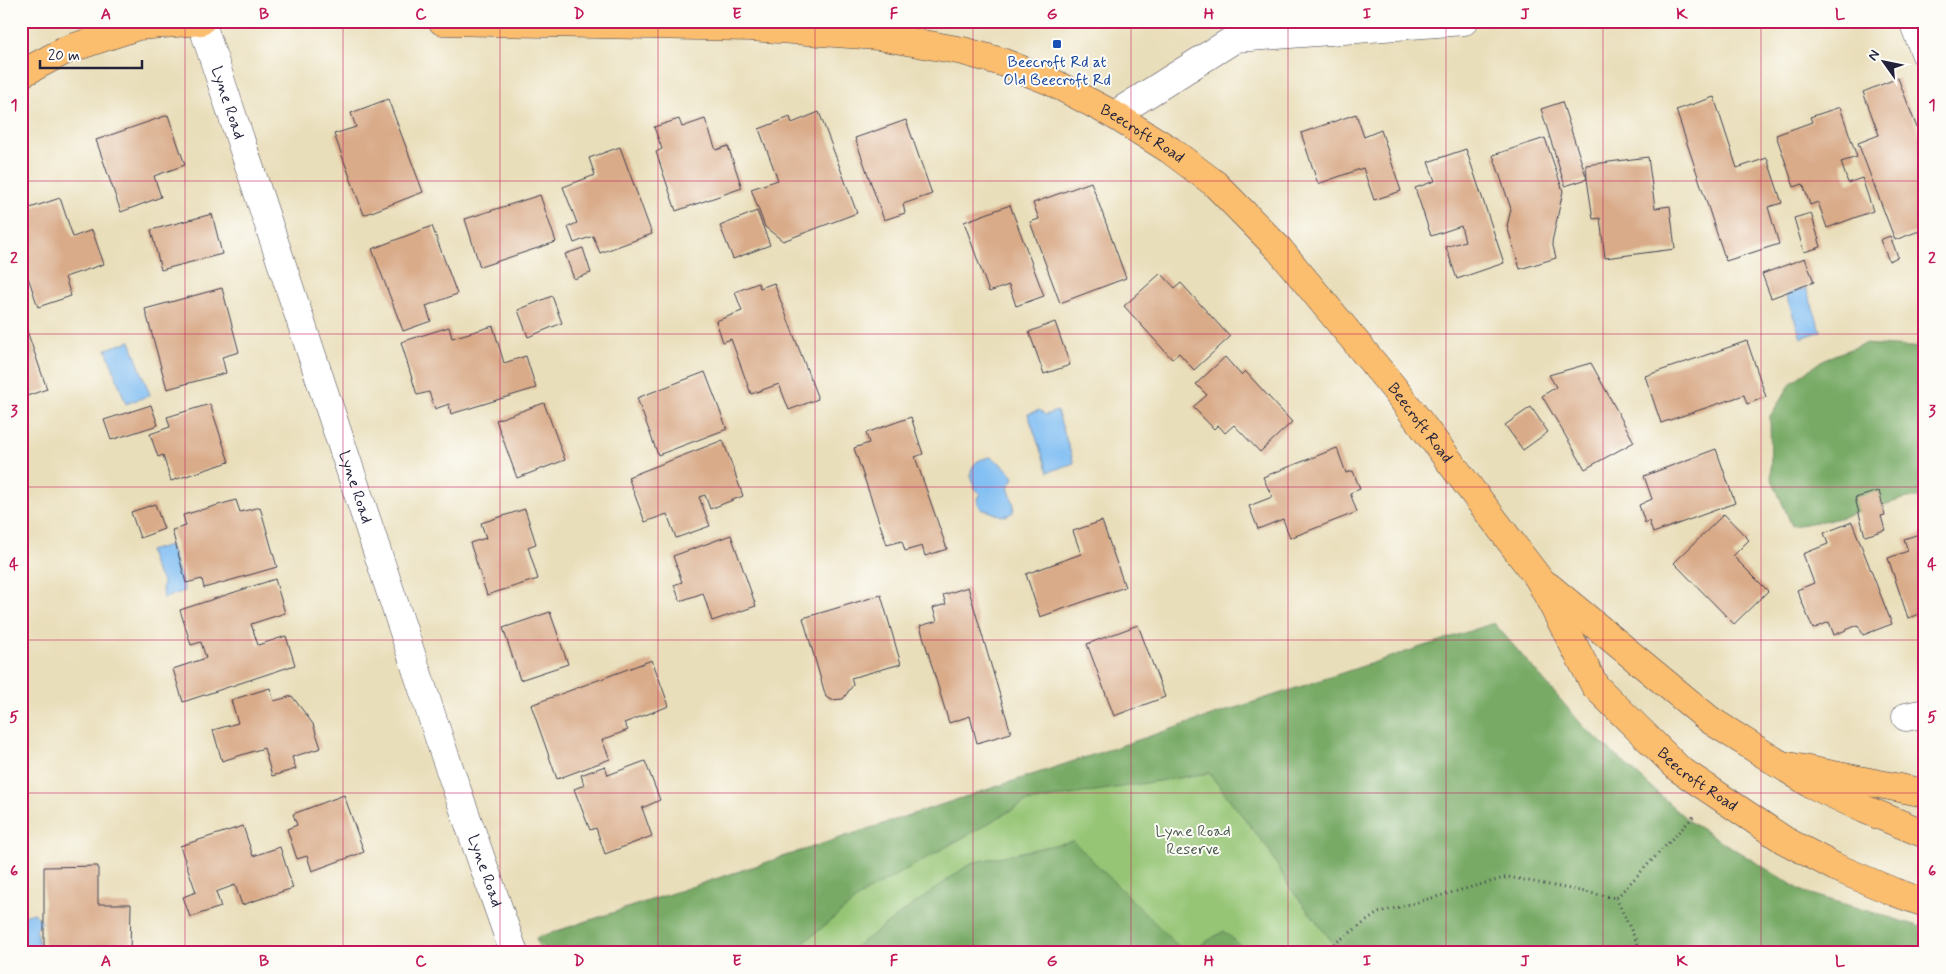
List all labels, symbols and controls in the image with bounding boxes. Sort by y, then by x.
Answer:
text: A [101,4,111,25]
text: B [259,4,269,25]
text: C [415,4,427,25]
text: D [573,4,585,25]
text: E [732,4,742,25]
text: F [890,4,899,25]
text: G [1047,4,1058,25]
text: H [1204,4,1215,25]
text: I [1363,4,1372,25]
text: J [1520,4,1530,25]
text: K [1676,4,1688,25]
text: L [1835,4,1846,25]
scale bar [40,38,142,70]
marker: Beecroft Rd at Old Beecroft Rd [1051,38,1063,50]
north arrow [1858,38,1908,88]
text: 20 m [48,46,80,66]
text: N [1864,47,1884,64]
place label: Beecroft Rd at Old Beecroft Rd [1003,52,1111,91]
street label: Lyne Road [206,63,250,142]
text: 1 [10,95,18,116]
text: 1 [1928,95,1936,116]
street label: Beecroft Road [1097,99,1189,168]
text: 2 [10,248,18,269]
text: 2 [1928,248,1936,269]
street label: Beecroft Road [1383,378,1458,467]
text: 3 [10,401,18,422]
text: 3 [1928,401,1936,422]
street label: Lyne Road [334,448,378,526]
text: 4 [9,554,19,575]
text: 4 [1927,554,1937,575]
text: 5 [9,707,19,728]
text: 5 [1927,707,1937,728]
street label: Beecroft Road [1653,743,1742,816]
park label: Lyne Road Reserve [1155,821,1231,860]
street label: Lyne Road [463,832,508,910]
text: 6 [10,861,18,882]
text: 6 [1928,861,1936,882]
text: A [101,951,111,972]
text: B [259,951,269,972]
text: C [415,951,427,972]
text: D [573,951,585,972]
text: E [732,951,742,972]
text: F [890,951,899,972]
text: G [1047,951,1058,972]
text: H [1204,951,1215,972]
text: I [1363,951,1372,972]
text: J [1520,951,1530,972]
text: K [1676,951,1688,972]
text: L [1835,951,1846,972]

